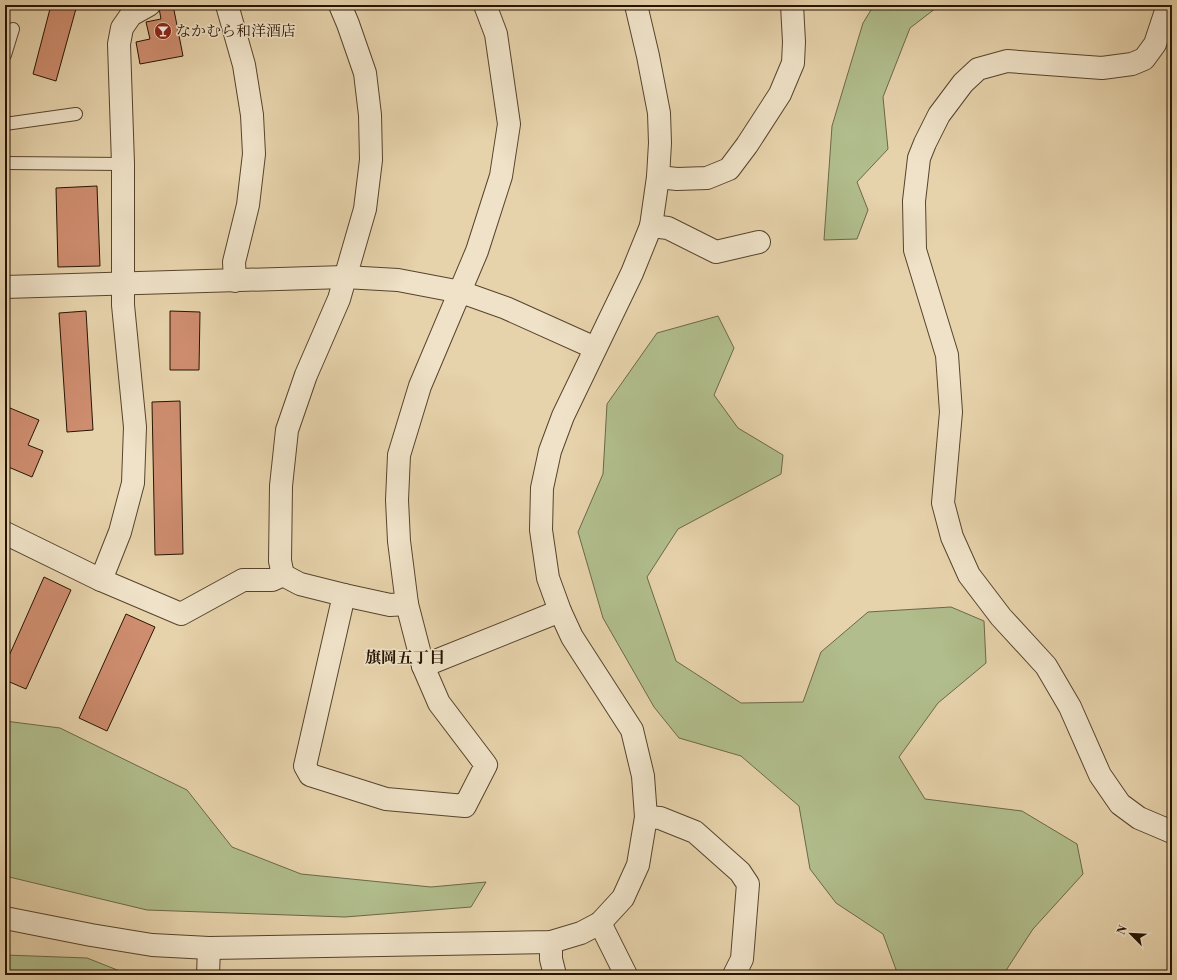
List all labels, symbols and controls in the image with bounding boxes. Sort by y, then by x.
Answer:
bar icon: なかむら和洋酒店 [153,21,173,41]
place label: なかむら和洋酒店 [176,22,296,41]
district label: 旗岡五丁目 [365,648,445,668]
north arrow [1111,914,1151,954]
text: N [1115,923,1131,937]

